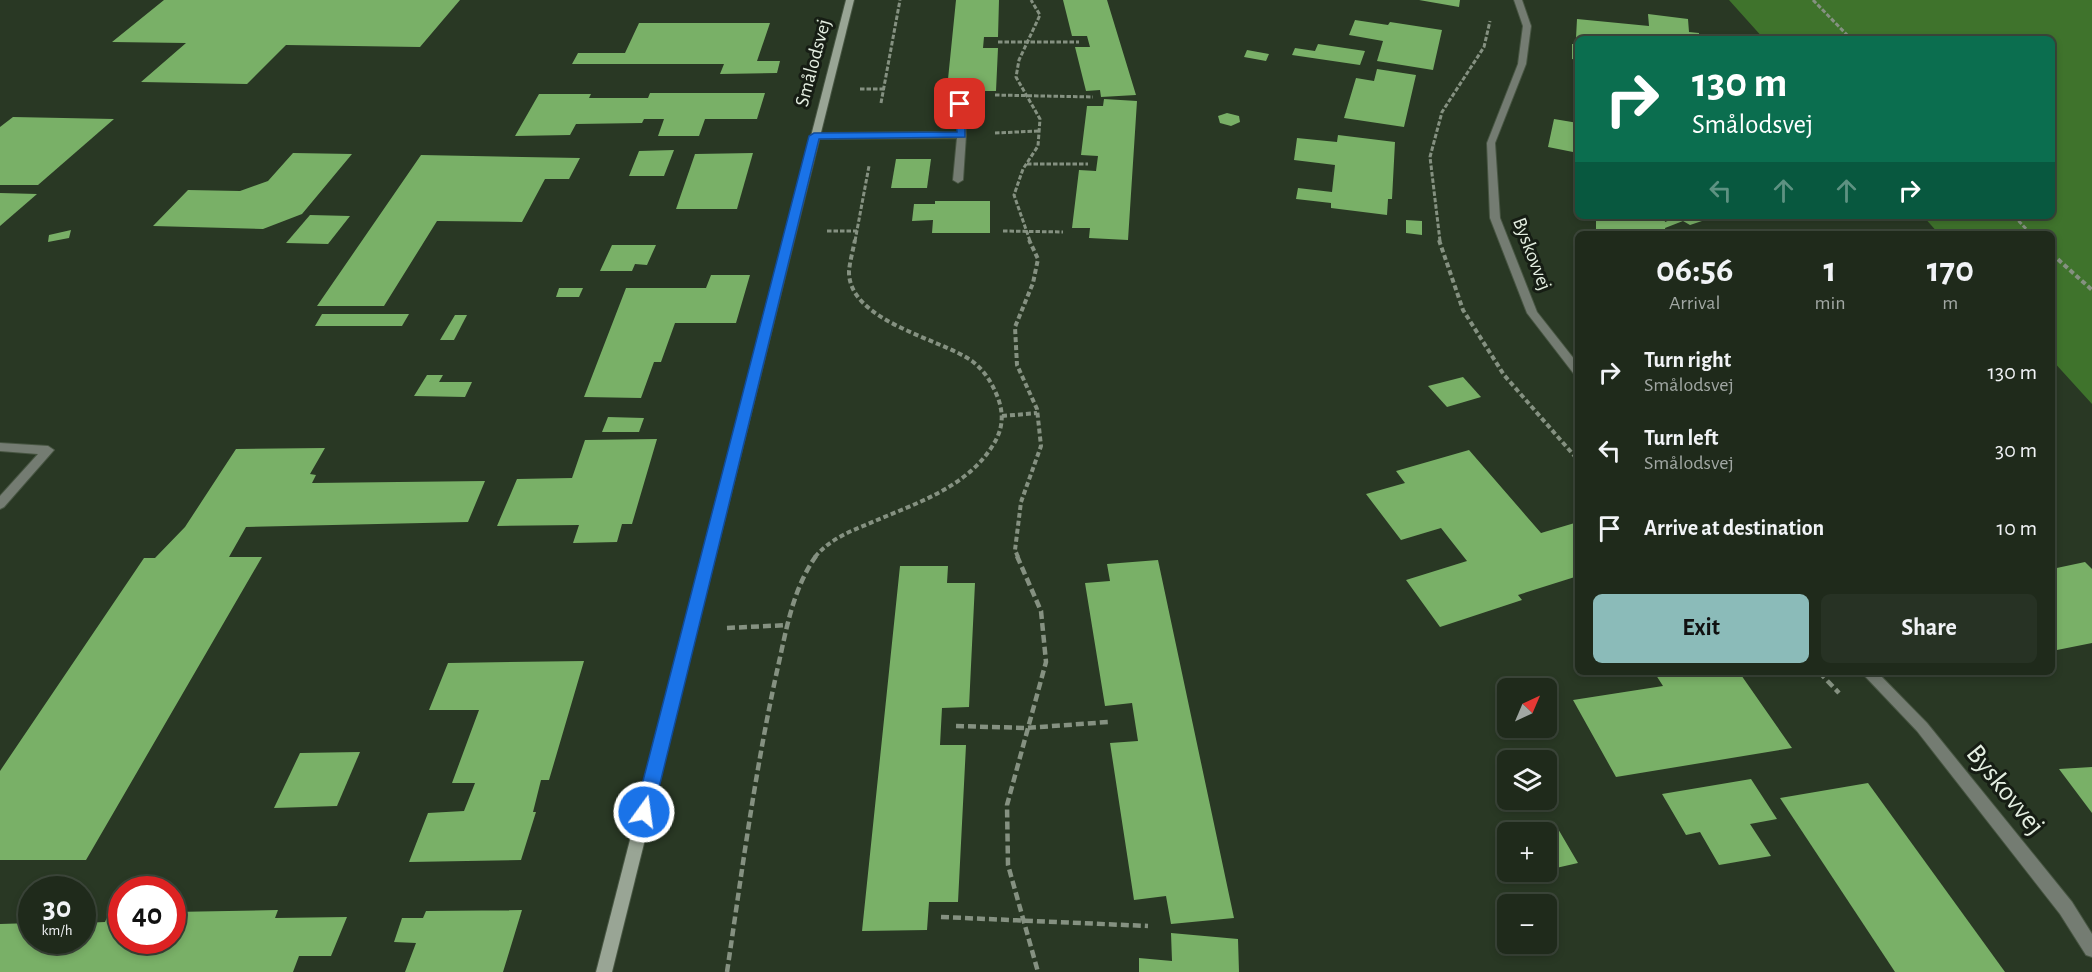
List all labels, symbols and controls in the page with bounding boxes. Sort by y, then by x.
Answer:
street label: Smålodsvej [792,17,834,109]
icon: right [1593,60,1671,138]
text: 130 m [1692,62,1787,104]
pin [934,78,985,129]
icon: arrive [943,87,976,120]
text: Smålodsvej [1692,111,1813,138]
icon: left [1704,174,1737,207]
icon: ahead [1767,174,1800,207]
icon: ahead [1830,174,1863,207]
icon: right [1893,174,1926,207]
street label: Byskovvej [1509,215,1555,293]
text: 06:56 [1656,252,1733,288]
text: 1 [1824,252,1836,288]
text: 170 [1927,252,1974,288]
text: Arrival [1669,293,1720,313]
text: min [1814,293,1846,313]
text: m [1942,293,1958,313]
text: Turn right [1644,349,1731,371]
icon: right [1593,356,1626,389]
text: 130 m [1988,361,2037,383]
text: Smålodsvej [1644,375,1734,395]
text: Turn left [1644,427,1718,449]
icon: left [1593,434,1626,467]
text: 30 m [1995,439,2037,461]
text: Smålodsvej [1644,453,1734,473]
icon: arrive [1593,512,1626,545]
text: Arrive at destination [1644,517,1824,539]
text: 10 m [1997,517,2037,539]
button: Exit [1593,594,1809,663]
button: Share [1821,594,2037,663]
north arrow [1497,678,1557,738]
map controls [1497,678,1557,954]
street label: Byskovvej [1961,740,2049,840]
button: layers [1497,750,1557,810]
position arrow [612,780,676,844]
button: + [1497,822,1557,882]
speed limit sign: 40 [108,876,186,954]
text: 30 [43,893,71,923]
button: − [1497,894,1557,954]
text: km/h [42,923,72,938]

